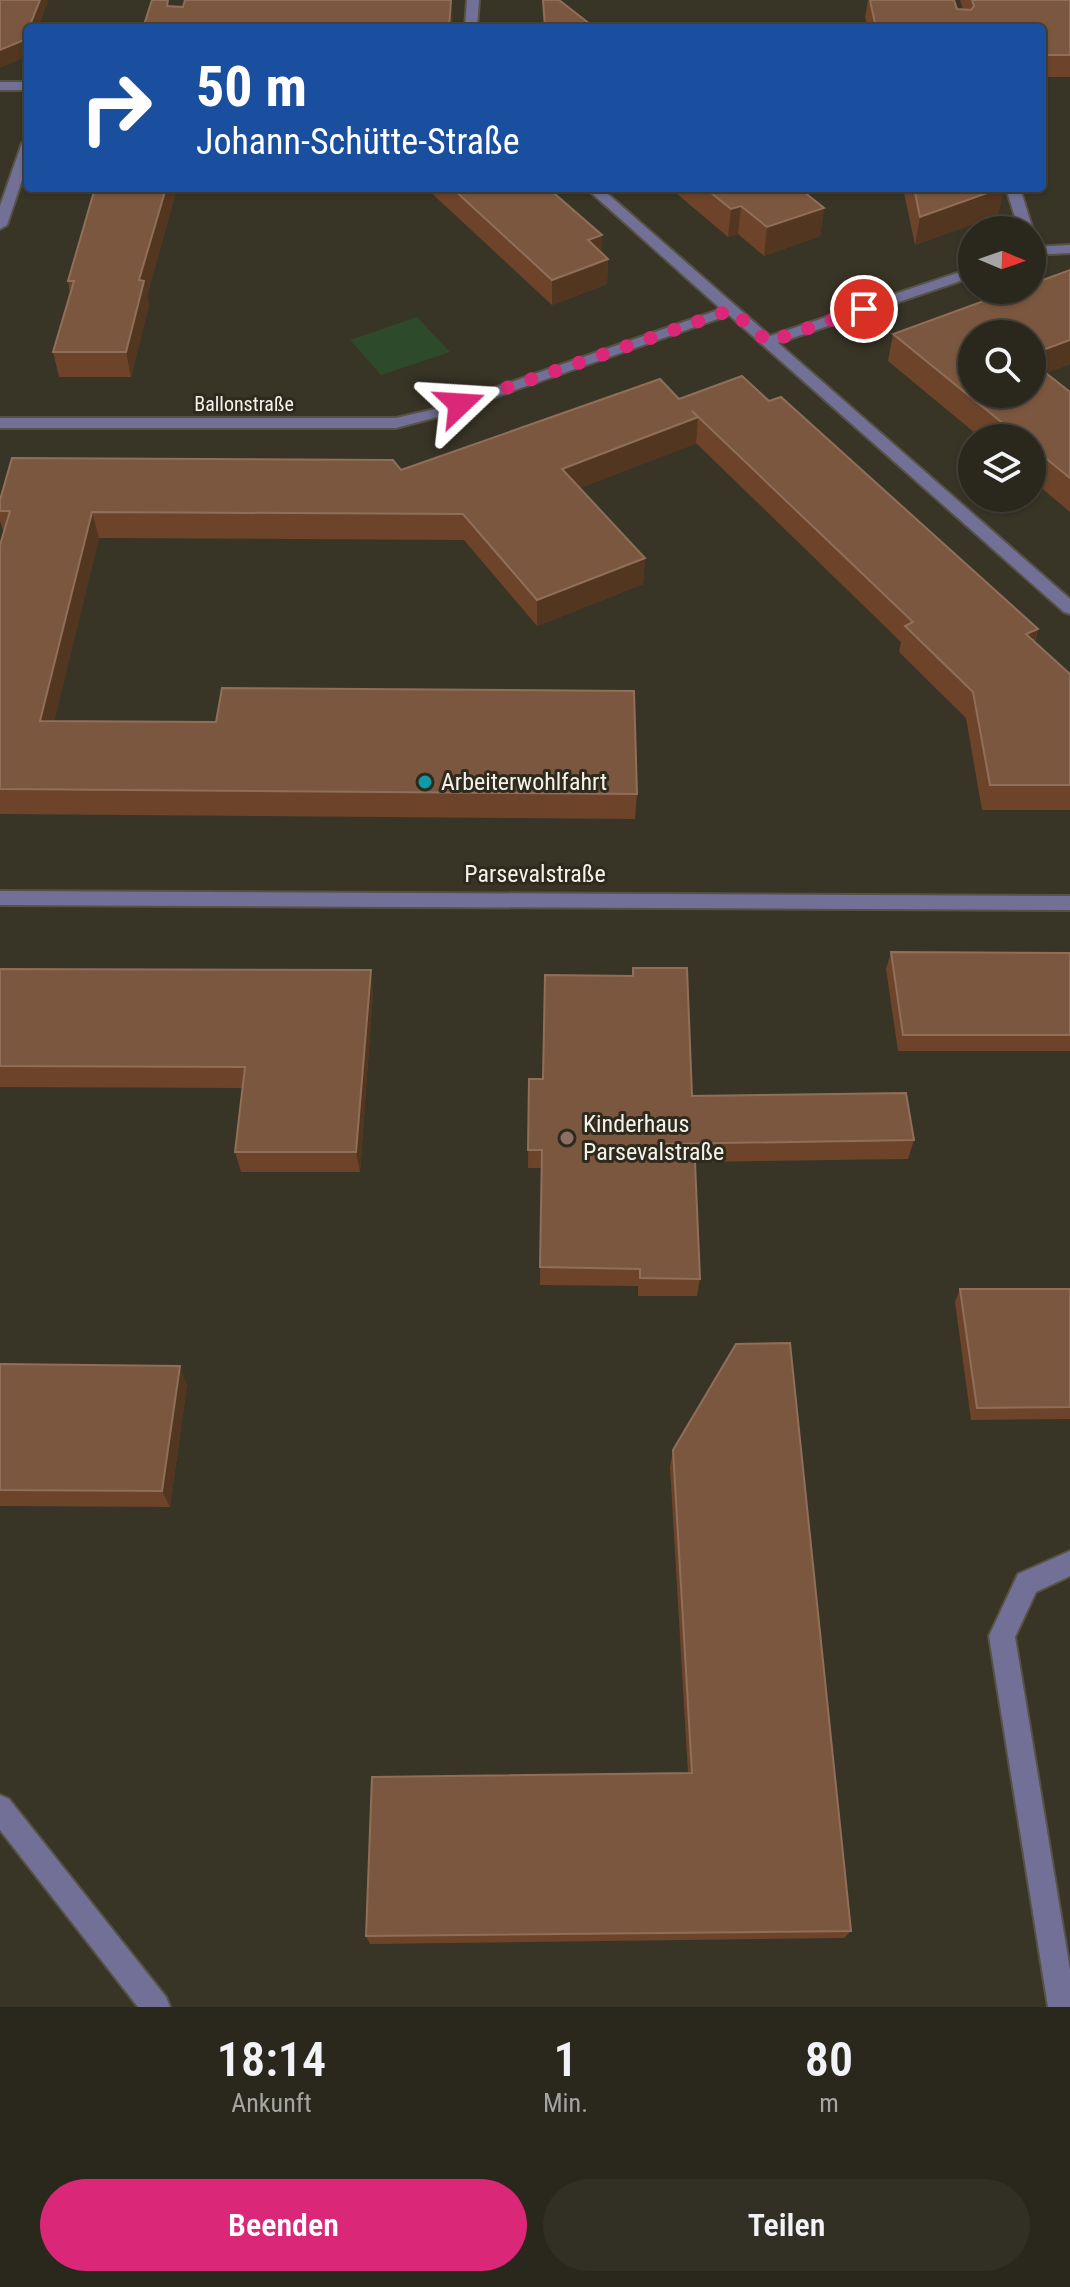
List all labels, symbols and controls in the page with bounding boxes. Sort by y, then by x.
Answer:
text: 50 m [196,54,307,120]
icon: right [64,56,168,160]
text: Johann-Schütte-Straße [196,121,520,163]
north arrow [958,216,1046,304]
map controls [958,216,1046,512]
pin [830,275,898,343]
icon: arrive [842,287,886,331]
button: search [958,320,1046,408]
position arrow [418,362,502,446]
street label: Ballonstraße [194,392,294,416]
button: layers [958,424,1046,512]
place label: Arbeiterwohlfahrt [441,768,607,796]
marker: Arbeiterwohlfahrt [416,773,434,791]
street label: Parsevalstraße [464,860,606,888]
place label: Kinderhaus Parsevalstraße [583,1110,724,1166]
marker: Kinderhaus Parsevalstraße [558,1129,576,1147]
text: 18:14 [217,2031,326,2088]
text: 1 [553,2031,578,2088]
text: 80 [805,2031,853,2088]
text: Ankunft [231,2088,312,2118]
text: Min. [543,2088,588,2118]
text: m [819,2088,839,2118]
button: Beenden [40,2179,527,2271]
button: Teilen [543,2179,1030,2271]

